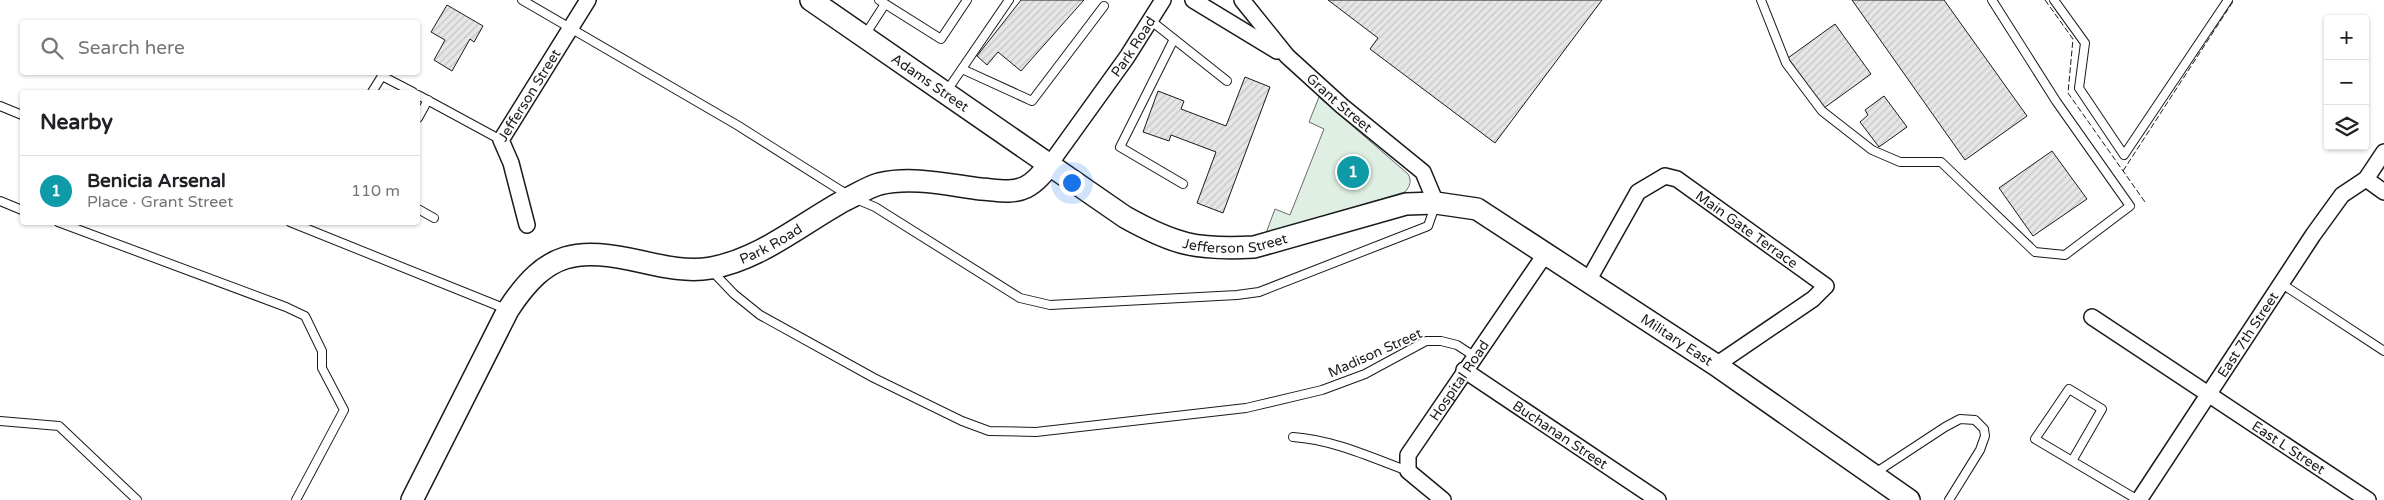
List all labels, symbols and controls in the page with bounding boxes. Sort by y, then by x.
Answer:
street label: Park Road [1107,13,1159,80]
map controls [2324,15,2369,150]
button: + [2324,15,2369,60]
search box [20,20,420,75]
icon: search [38,34,66,62]
text: Search here [78,37,185,59]
street label: Jefferson Street [494,45,564,144]
street label: Adams Street [888,50,973,115]
button: − [2324,60,2369,105]
street label: Grant Street [1303,70,1376,136]
button: layers [2324,105,2369,150]
text: Nearby [40,110,113,135]
pin: 1 [1337,153,1369,191]
text: Benicia Arsenal [87,170,226,192]
your location [1059,170,1085,196]
text: 1 [51,181,61,201]
text: 110 m [351,181,400,201]
street label: Main Gate Terrace [1693,187,1801,272]
text: Place · Grant Street [87,192,233,212]
street label: Park Road [737,220,805,268]
street label: Jefferson Street [1181,229,1290,256]
street label: East 7th Street [2213,288,2282,380]
street label: Military East [1638,310,1717,370]
street label: Madison Street [1325,324,1425,381]
street label: Hospital Road [1426,337,1492,424]
street label: Buchanan Street [1510,397,1612,473]
street label: East L Street [2249,417,2329,478]

